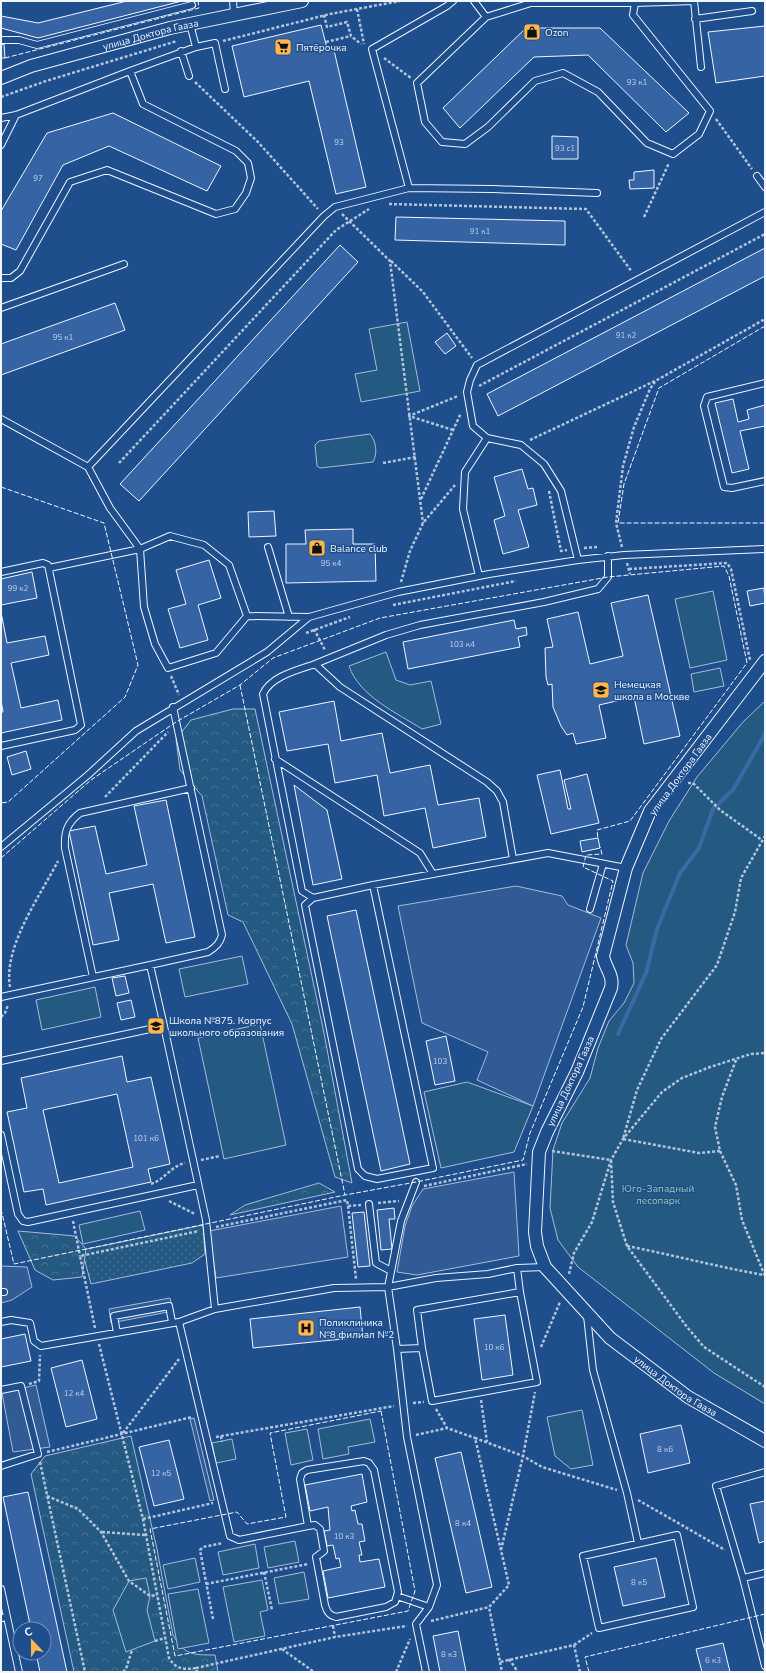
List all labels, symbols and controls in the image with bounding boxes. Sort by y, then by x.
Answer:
street label: улица Доктора Гааза [101,16,200,54]
shop icon: Ozon [522,22,542,42]
place label: Ozon [545,26,568,40]
supermarket icon: Пятёрочка [273,37,293,57]
place label: Пятёрочка [296,41,347,55]
house number: 93 к1 [627,77,648,88]
house number: 93 [334,137,344,148]
house number: 93 с1 [555,143,575,154]
house number: 97 [33,173,43,184]
house number: 91 к1 [470,226,491,237]
house number: 91 к2 [616,330,637,341]
house number: 95 к1 [53,332,74,343]
shop icon: Balance club [307,538,327,558]
place label: Balance club [330,542,388,556]
house number: 95 к4 [321,558,342,569]
house number: 99 к2 [8,583,29,594]
house number: 103 к4 [449,639,475,650]
place label: Немецкая школа в Москве [614,678,690,704]
school or university icon: Немецкая школа в Москве [591,680,611,700]
street label: улица Доктора Гааза [646,731,715,818]
place label: Школа №875. Корпус школьного образования [169,1014,284,1040]
school or university icon: Школа №875. Корпус школьного образования [146,1016,166,1036]
street label: улица Доктора Гааза [544,1034,598,1129]
house number: 103 [433,1056,447,1067]
house number: 101 к6 [133,1133,159,1144]
park label: Юго-Западный лесопарк [622,1182,694,1208]
place label: Поликлиника №8 филиал №2 [319,1316,394,1342]
hospital icon: Поликлиника №8 филиал №2 [296,1318,316,1338]
house number: 10 к6 [484,1342,505,1353]
street label: улица Доктора Гааза [631,1353,720,1420]
house number: 12 к4 [64,1388,85,1399]
house number: 8 к6 [657,1444,673,1455]
house number: 12 к5 [151,1468,172,1479]
house number: 8 к4 [455,1518,471,1529]
house number: 10 к3 [334,1531,355,1542]
house number: 8 к5 [631,1577,647,1588]
north arrow [12,1621,52,1661]
text: С [22,1624,35,1641]
house number: 8 к3 [441,1649,457,1660]
house number: 6 к3 [705,1655,721,1666]

